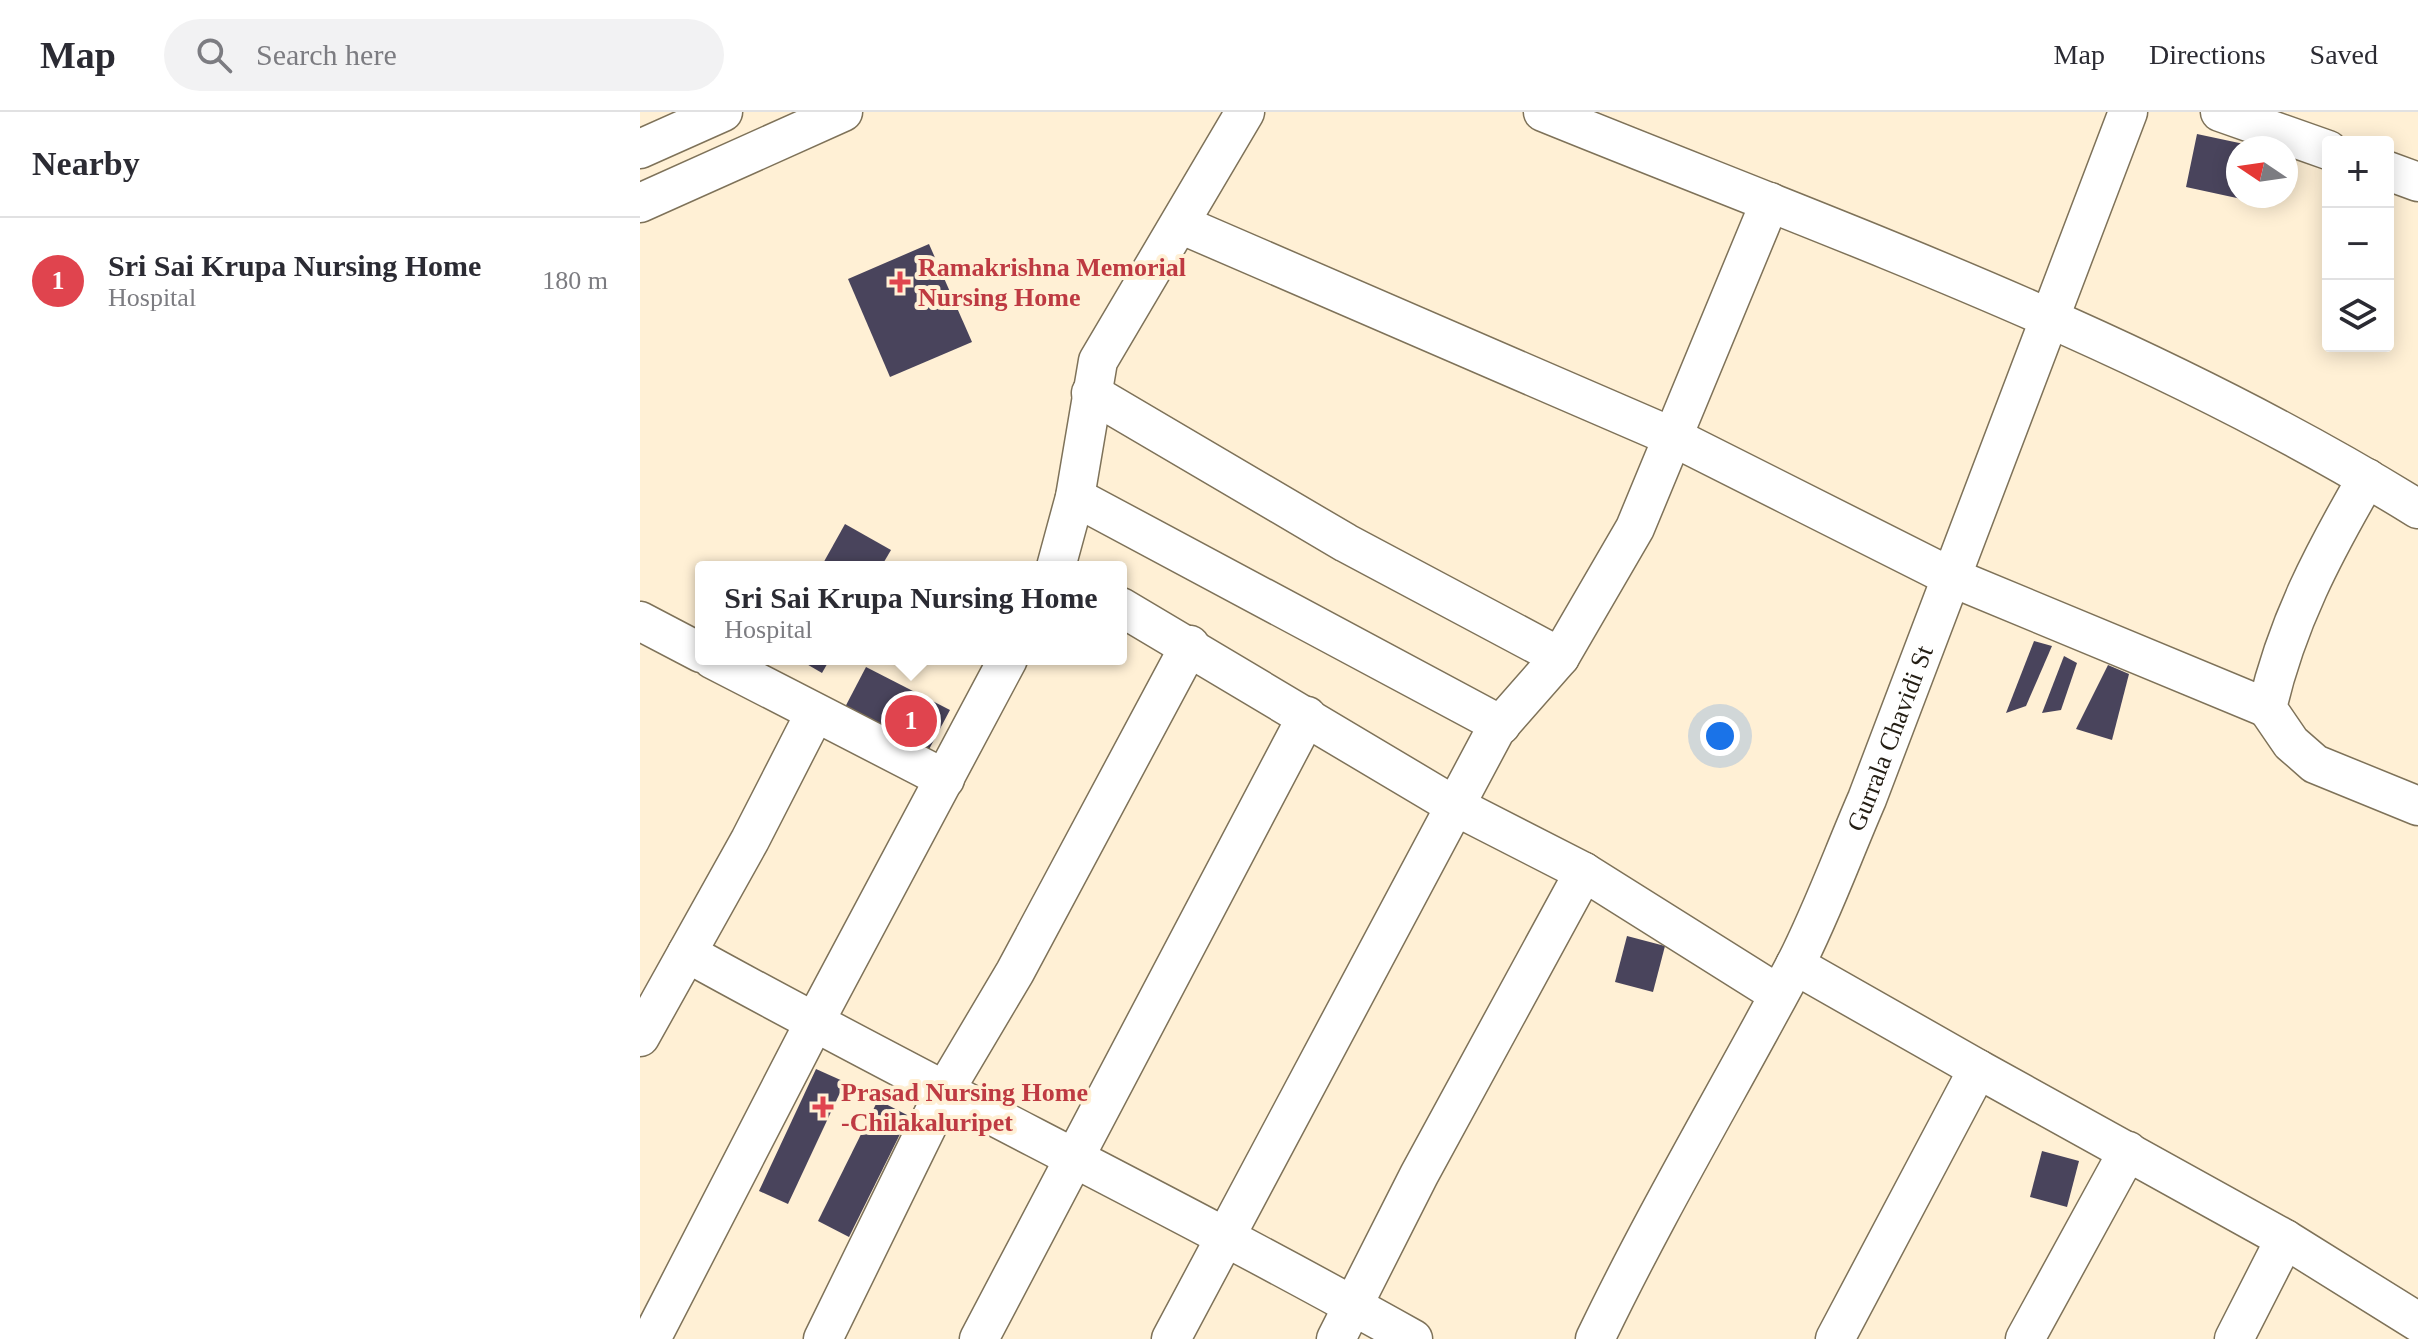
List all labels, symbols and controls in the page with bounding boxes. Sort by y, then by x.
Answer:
search box [164,19,724,91]
icon: search [192,33,236,77]
text: Map [40,34,116,76]
text: Search here [256,38,397,71]
text: Map [2054,39,2105,70]
text: Directions [2149,39,2266,70]
text: Saved [2310,39,2378,70]
north arrow [2226,136,2298,208]
map controls [2322,136,2394,352]
button: + [2322,136,2394,208]
text: Nearby [32,145,140,182]
button: − [2322,208,2394,280]
text: Sri Sai Krupa Nursing Home [108,249,481,282]
place label: Ramakrishna Memorial Nursing Home [918,253,1186,312]
text: 1 [52,266,65,295]
text: 180 m [542,266,608,295]
marker: Ramakrishna Memorial Nursing Home [889,271,911,293]
button: layers [2322,280,2394,352]
text: Hospital [108,283,196,312]
popup [695,561,1127,665]
text: Sri Sai Krupa Nursing Home [724,581,1098,614]
text: Hospital [724,615,812,644]
street label: Gurrala Chavidi St [1841,641,1939,835]
pin: 1 [885,691,937,751]
your location [1700,716,1740,756]
place label: Prasad Nursing Home -Chilakaluripet [841,1078,1088,1137]
marker: Prasad Nursing Home -Chilakaluripet [812,1096,834,1118]

